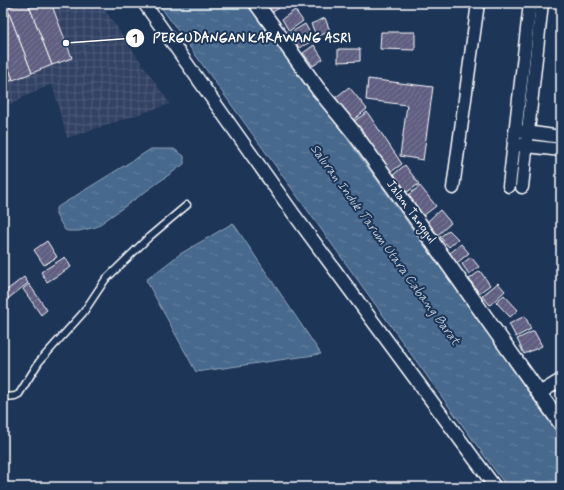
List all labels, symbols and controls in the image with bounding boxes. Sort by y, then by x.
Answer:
callout: PERGUDANGAN KARAWANG ASRI [125,25,360,50]
text: PERGUDANGAN KARAWANG ASRI [153,30,351,47]
text: 1 [132,31,138,47]
water label: Saluran Induk Tarum Utara Cabang Barat [306,141,465,350]
street label: Jalan Tanggul [383,177,439,247]

